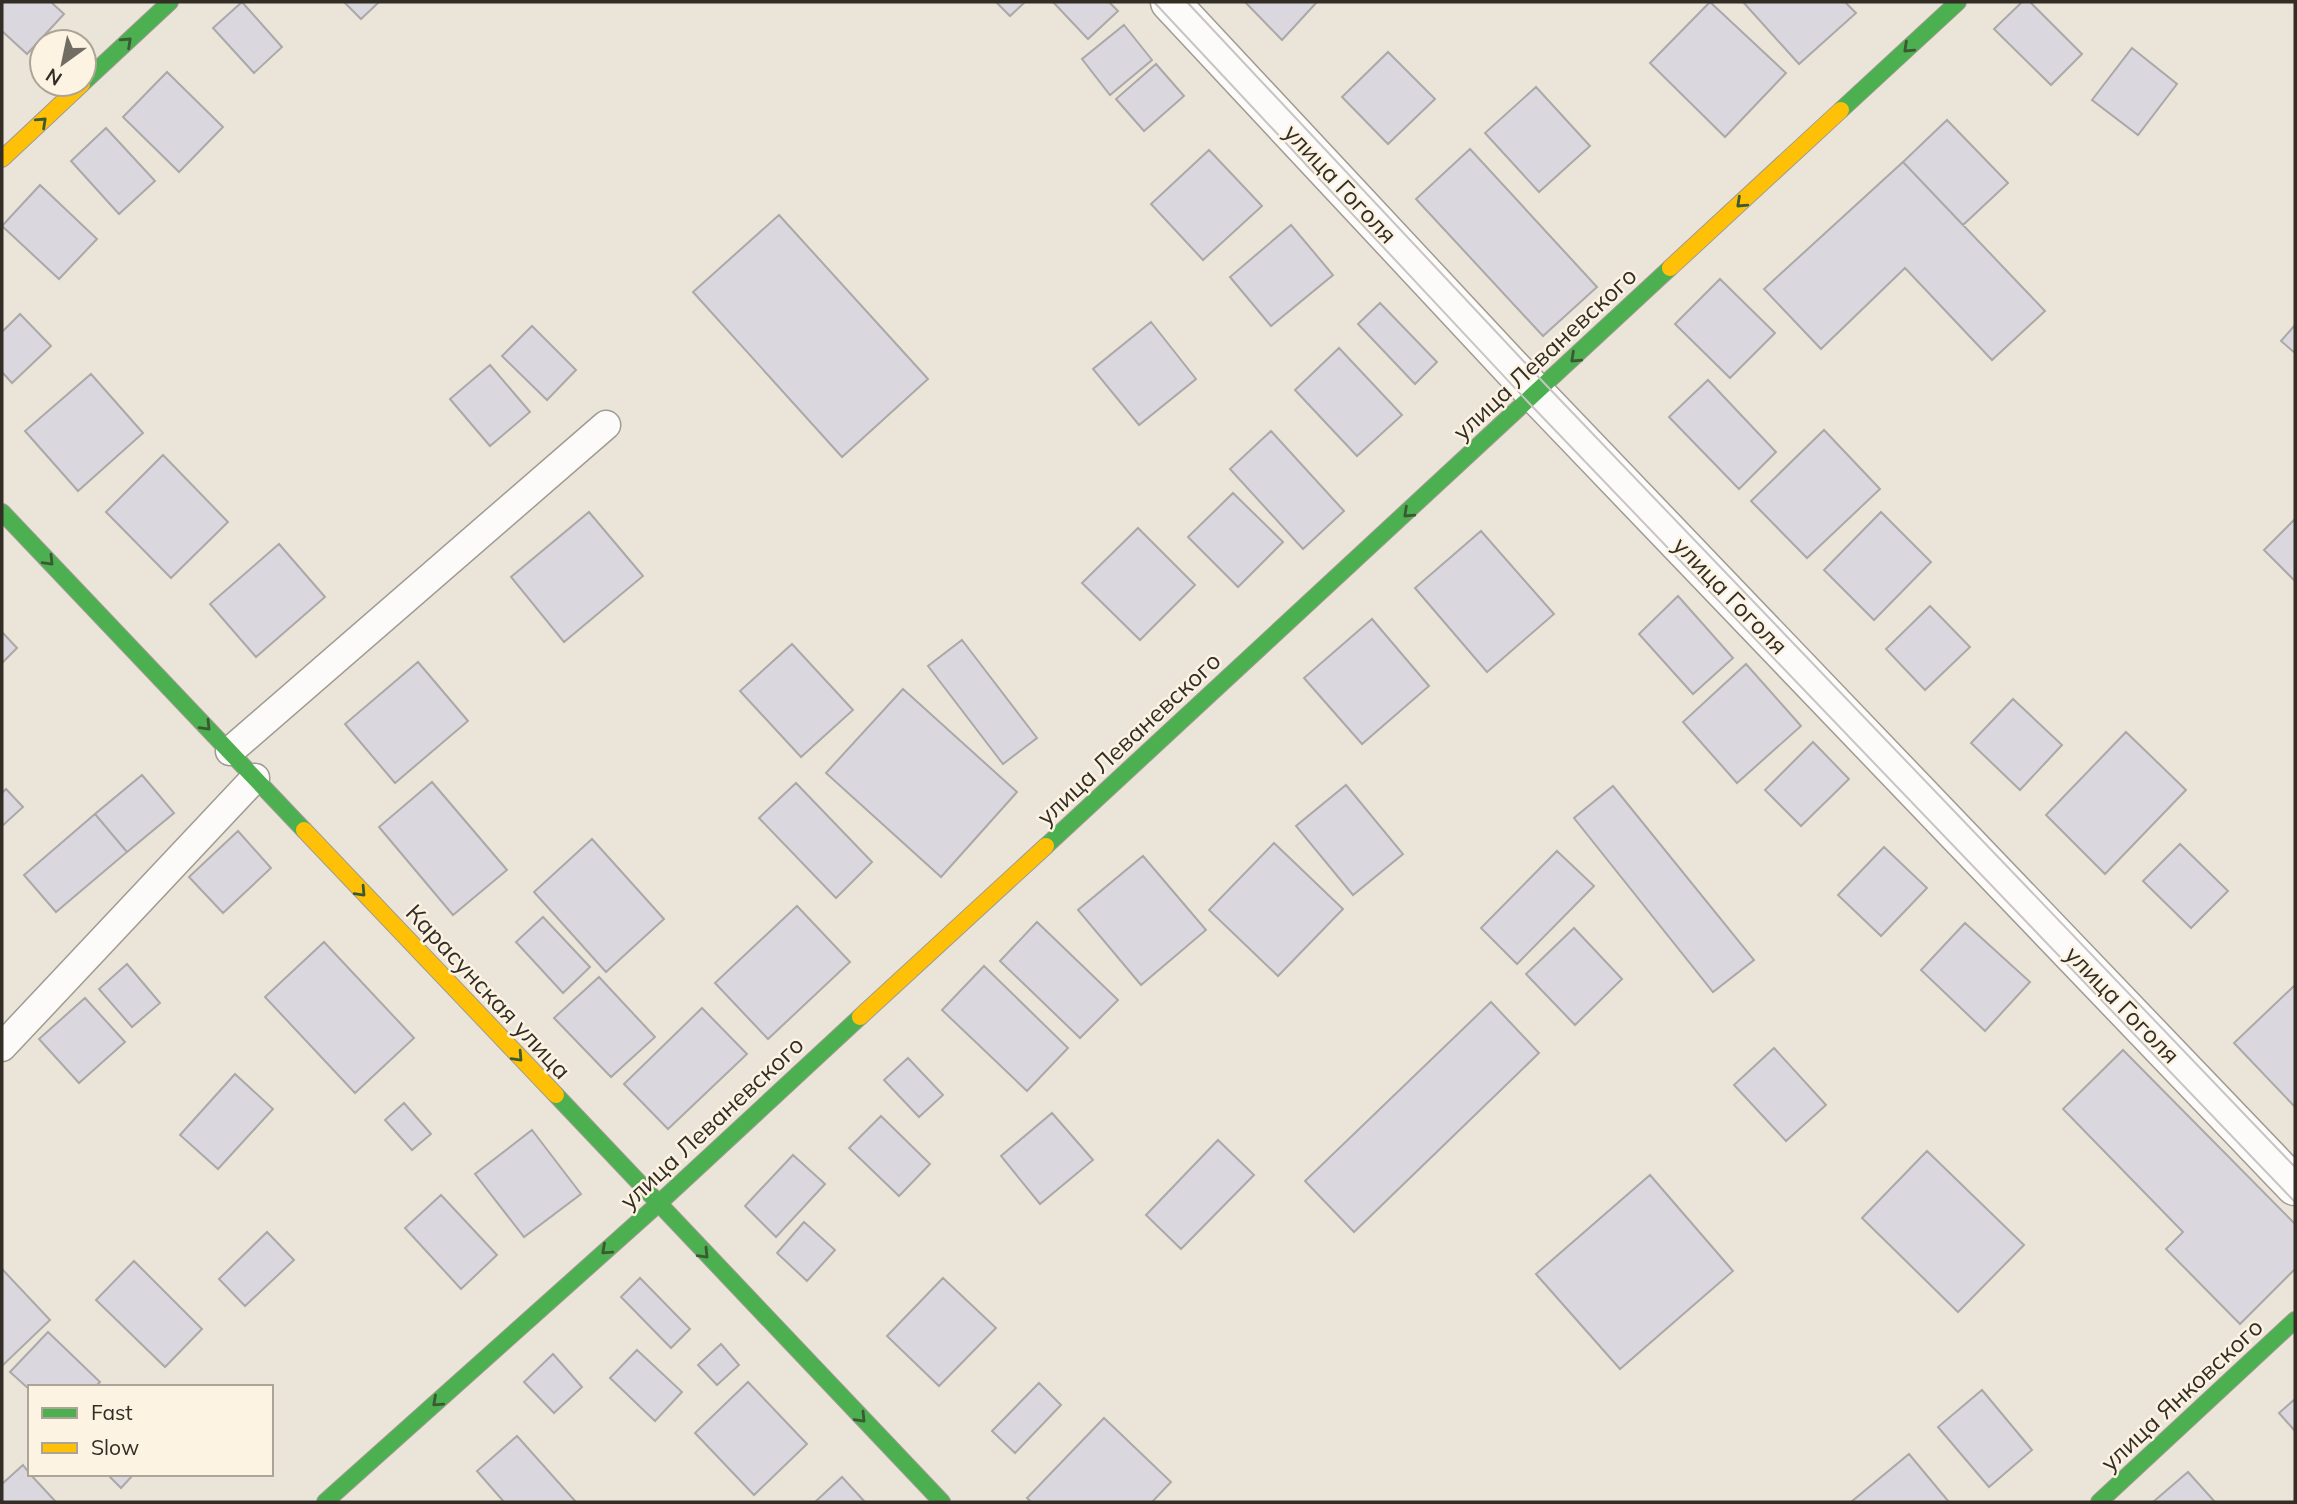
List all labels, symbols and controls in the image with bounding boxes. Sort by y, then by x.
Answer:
north arrow [28,28,98,98]
one-way arrow [119,38,132,50]
one-way arrow [1903,40,1916,53]
text: N [41,63,66,91]
one-way arrow [34,117,47,130]
street label: улица Гоголя [1278,117,1404,249]
one-way arrow [1736,195,1749,208]
street label: улица Леваневского [1446,260,1642,446]
one-way arrow [1570,350,1583,363]
one-way arrow [1403,504,1416,517]
street label: улица Гоголя [1667,530,1794,660]
one-way arrow [40,553,53,566]
street label: улица Леваневского [1030,645,1226,831]
one-way arrow [197,718,210,731]
one-way arrow [353,883,366,896]
street label: Карасунская улица [400,898,578,1085]
street label: улица Гоголя [2059,939,2186,1069]
street label: улица Леваневского [613,1029,809,1215]
one-way arrow [509,1049,522,1062]
one-way arrow [601,1242,614,1254]
one-way arrow [696,1246,709,1259]
street label: улица Янковского [2094,1311,2269,1477]
legend [28,1385,273,1476]
one-way arrow [432,1394,445,1406]
text: Fast [91,1399,133,1425]
one-way arrow [853,1410,866,1423]
text: Slow [91,1434,139,1460]

